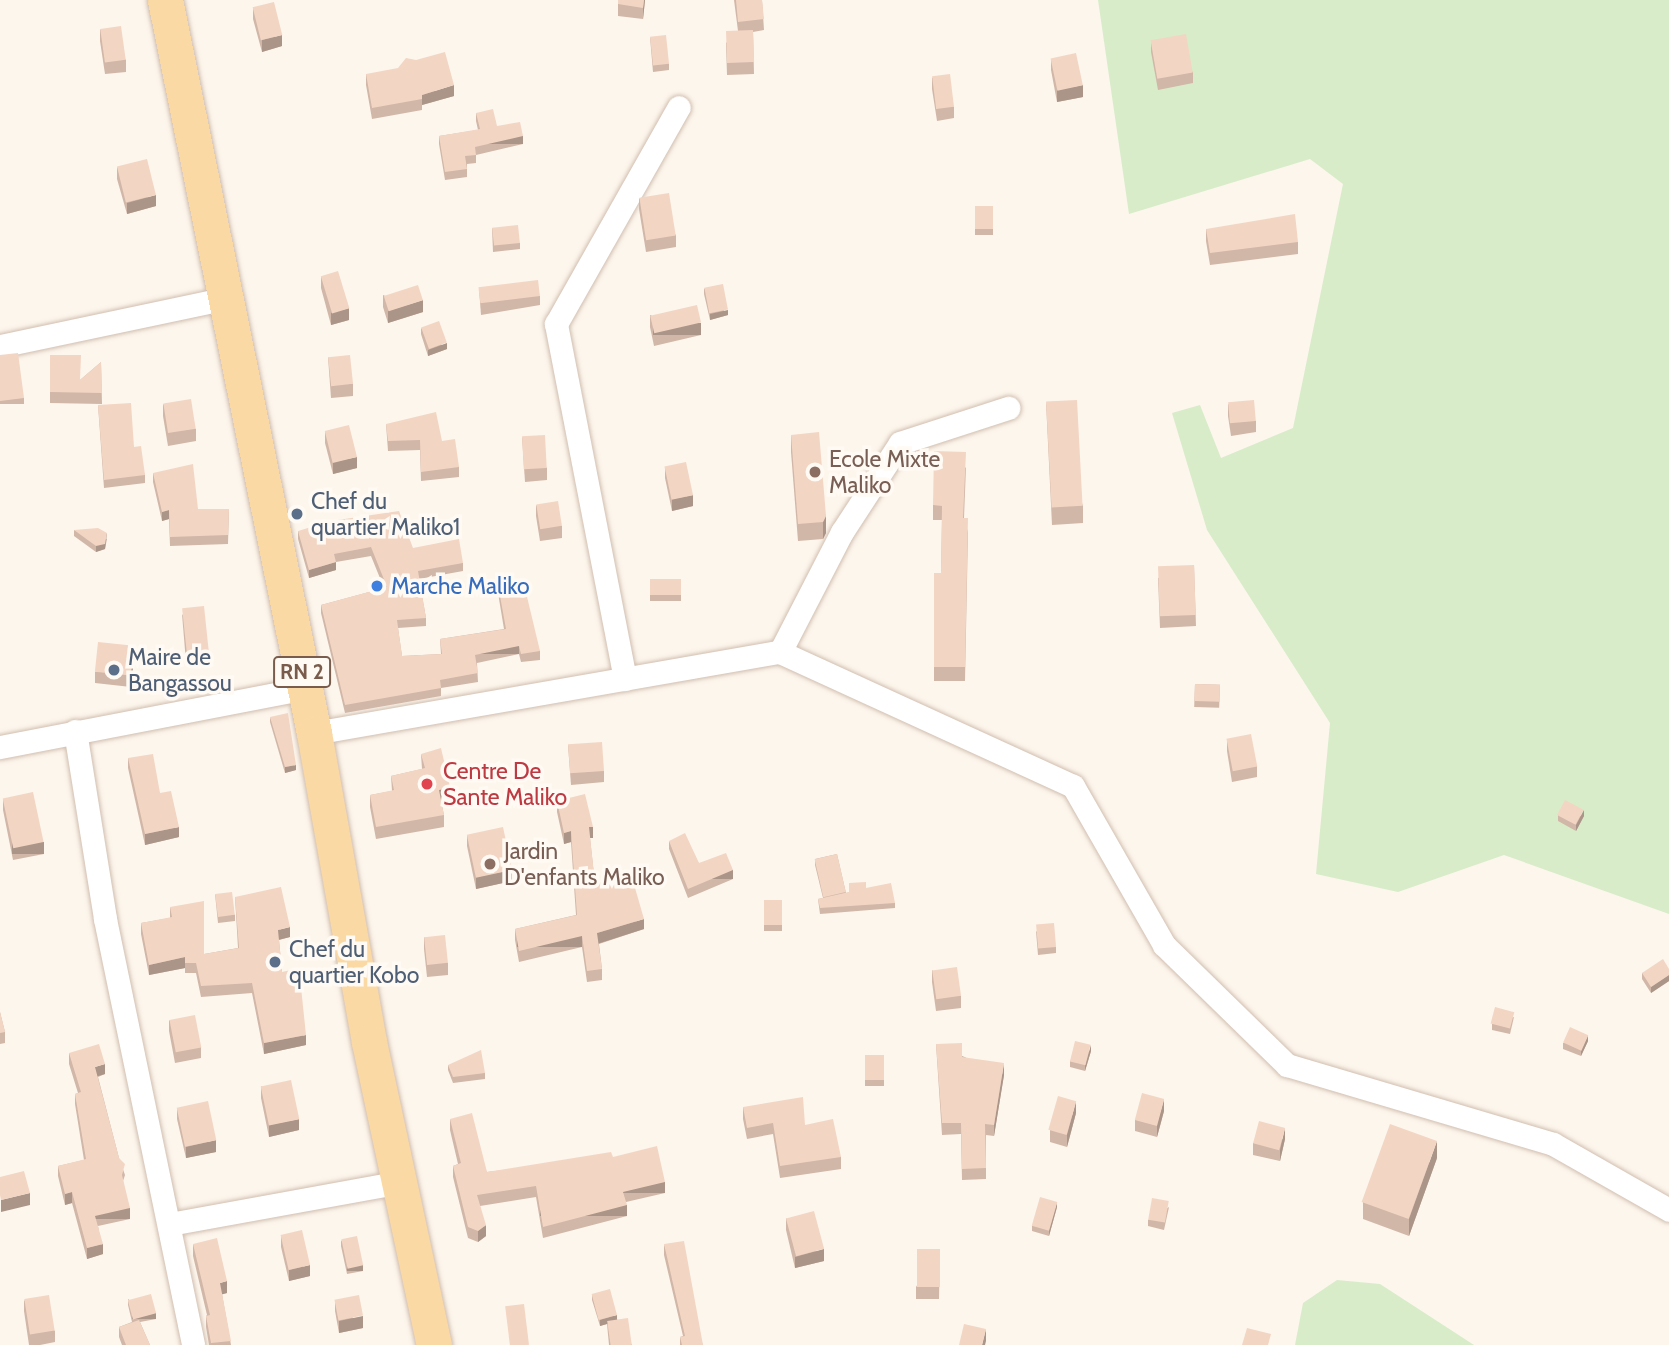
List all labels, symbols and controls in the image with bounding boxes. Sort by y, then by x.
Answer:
place label: Ecole Mixte Maliko [829,445,940,499]
marker: Ecole Mixte Maliko [807,464,823,480]
place label: Chef du quartier Maliko1 [311,487,460,541]
marker: Chef du quartier Maliko1 [289,506,305,522]
place label: Marche Maliko [391,572,530,600]
marker: Marche Maliko [369,578,385,594]
place label: Maire de Bangassou [128,643,232,697]
road number: RN 2 [272,654,332,690]
marker: Maire de Bangassou [106,662,122,678]
place label: Centre De Sante Maliko [443,757,567,811]
marker: Centre De Sante Maliko [417,774,437,794]
place label: Jardin D'enfants Maliko [504,837,665,891]
marker: Jardin D'enfants Maliko [482,856,498,872]
place label: Chef du quartier Kobo [289,935,419,989]
marker: Chef du quartier Kobo [267,954,283,970]

